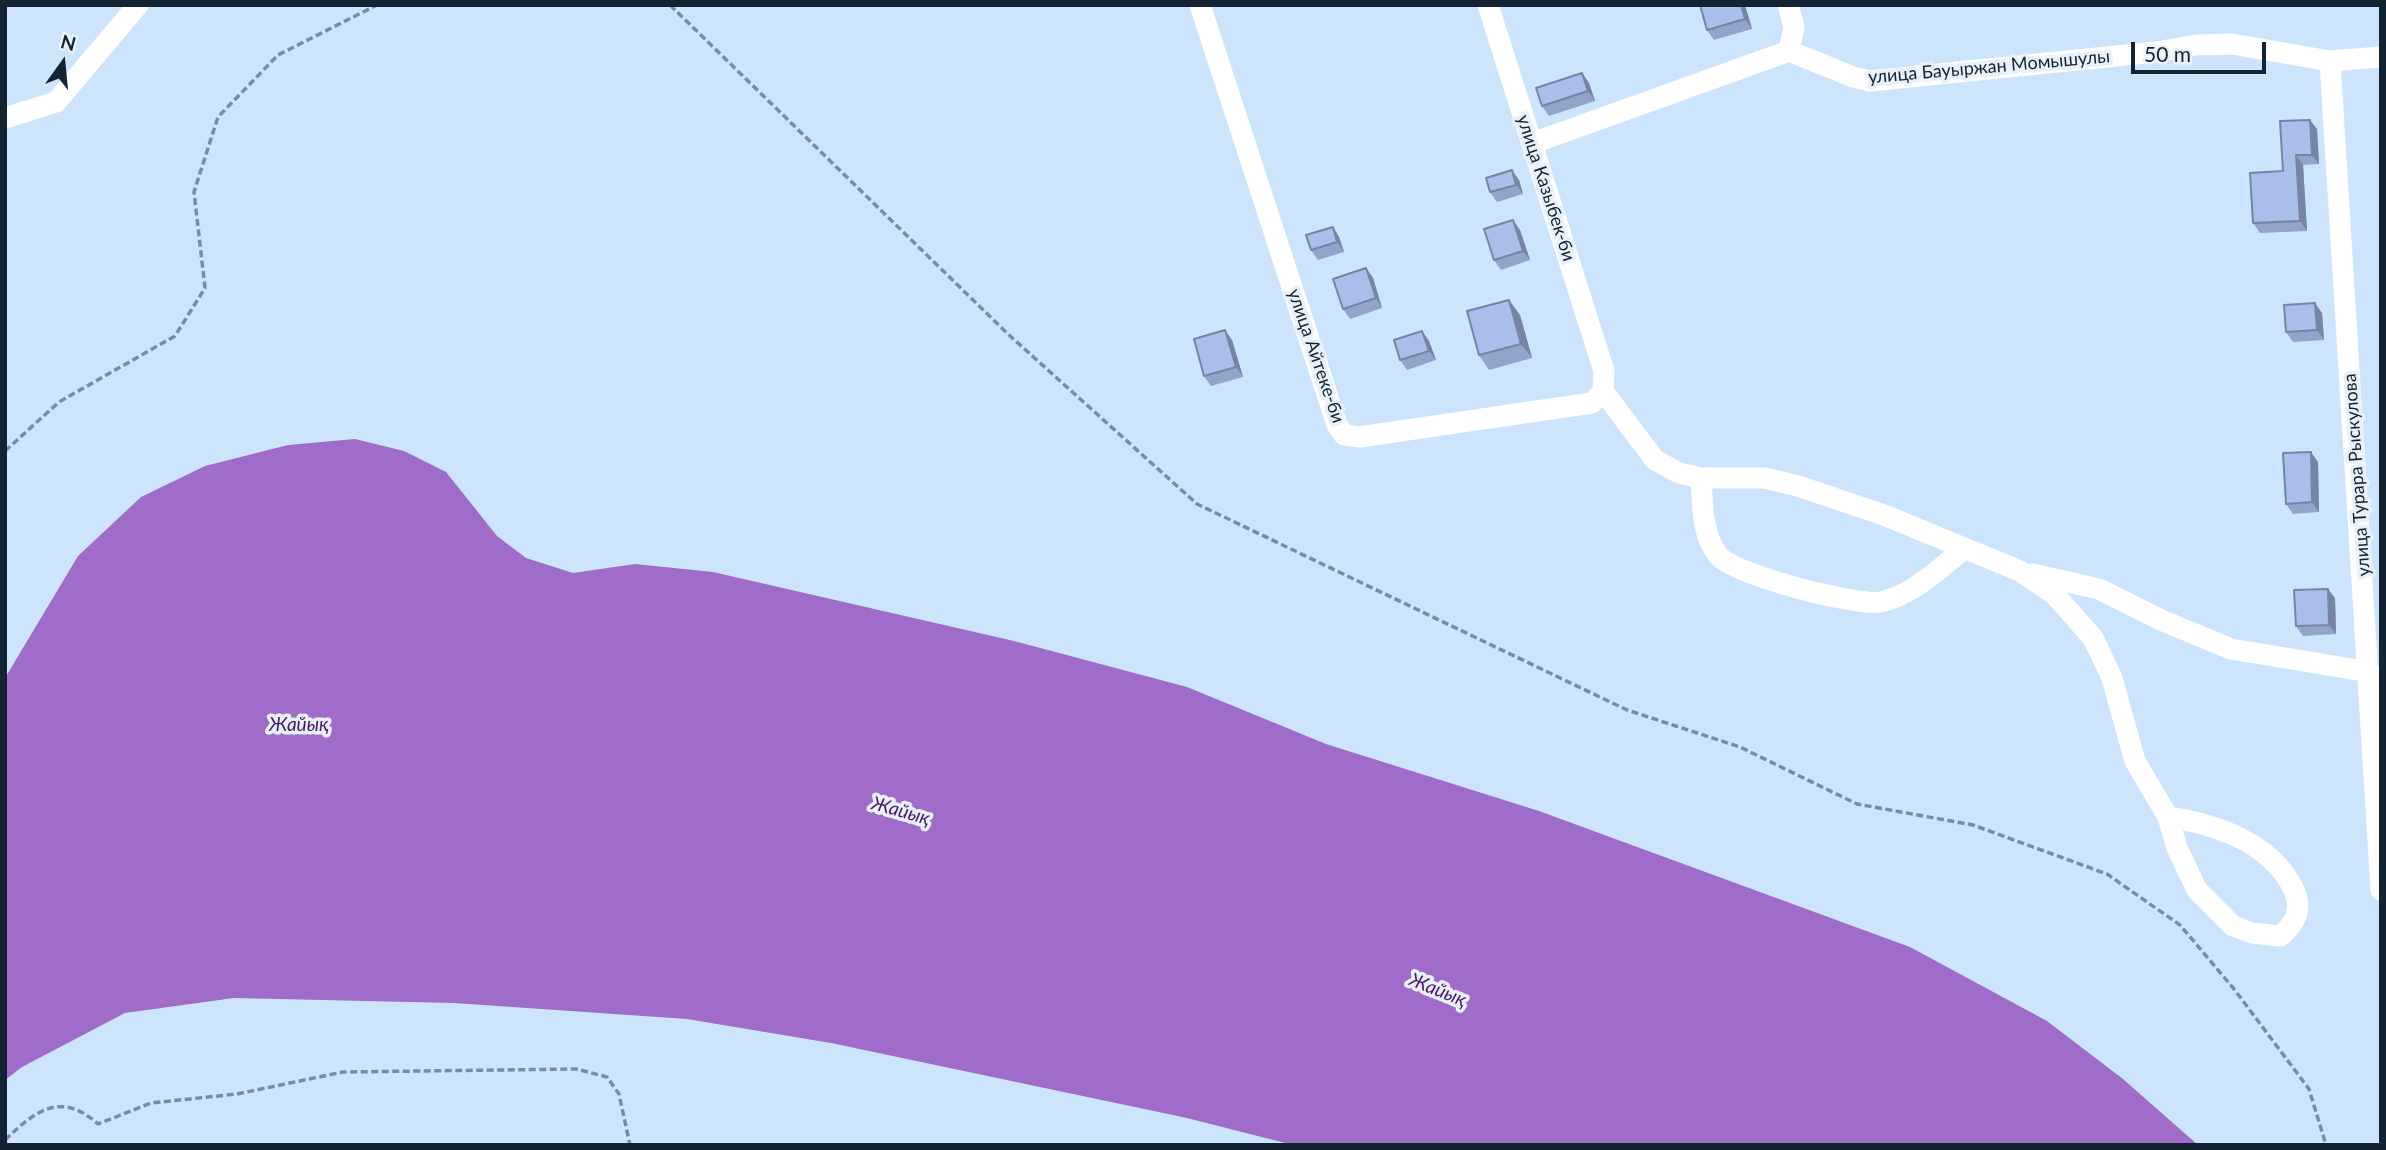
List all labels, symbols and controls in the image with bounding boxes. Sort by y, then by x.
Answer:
north arrow [28,28,98,98]
scale bar [2134,28,2269,72]
text: N [59,29,79,55]
text: 50 m [2144,41,2191,66]
street label: улица Бауыржан Момышулы [1867,46,2111,88]
street label: улица Казыбек-би [1512,112,1580,264]
street label: улица Айтеке-би [1283,286,1349,426]
street label: улица Турара Рыскулова [2339,373,2375,577]
water label: Жайық [269,714,329,736]
water label: Жайық [869,792,933,830]
water label: Жайық [1406,968,1470,1012]

